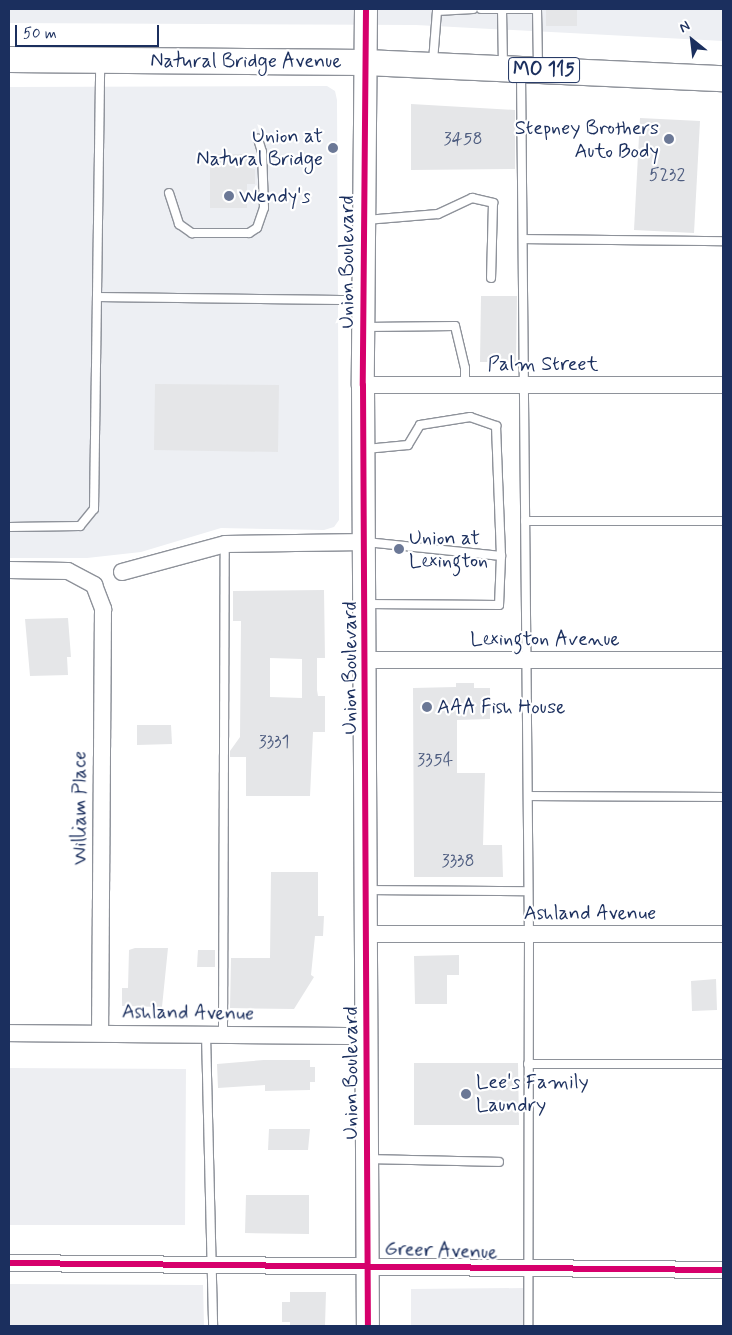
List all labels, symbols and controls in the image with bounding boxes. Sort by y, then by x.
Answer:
scale bar [18,15,161,47]
north arrow [667,15,717,65]
text: N [676,17,693,37]
text: 50 m [23,24,57,44]
street label: Natural Bridge Avenue [149,49,343,73]
road number: MO 115 [508,54,580,86]
place label: Stepney Brothers Auto Body [515,116,659,163]
place label: Union at Natural Bridge [198,124,323,171]
house number: 3458 [443,128,483,150]
marker: Stepney Brothers Auto Body [663,133,675,145]
marker: Union at Natural Bridge [327,142,339,154]
house number: 5232 [649,164,685,186]
place label: Wendy's [239,184,310,208]
marker: Wendy's [223,190,235,202]
street label: Union Boulevard [335,196,359,328]
street label: Palm Street [488,352,598,376]
place label: Union at Lexington [409,526,488,573]
marker: Union at Lexington [393,543,405,555]
street label: Union Boulevard [338,602,362,734]
street label: Lexington Avenue [471,627,619,651]
place label: AAA Fish House [437,695,565,719]
marker: AAA Fish House [421,701,433,713]
house number: 3331 [258,731,290,753]
house number: 3354 [417,749,453,771]
street label: William Place [68,751,92,865]
house number: 3338 [441,850,475,872]
street label: Ashland Avenue [523,901,657,925]
street label: Ashland Avenue [120,1000,256,1026]
street label: Union Boulevard [339,1007,363,1139]
place label: Lee's Family Laundry [476,1070,583,1117]
marker: Lee's Family Laundry [460,1088,472,1100]
street label: Greer Avenue [382,1237,500,1265]

